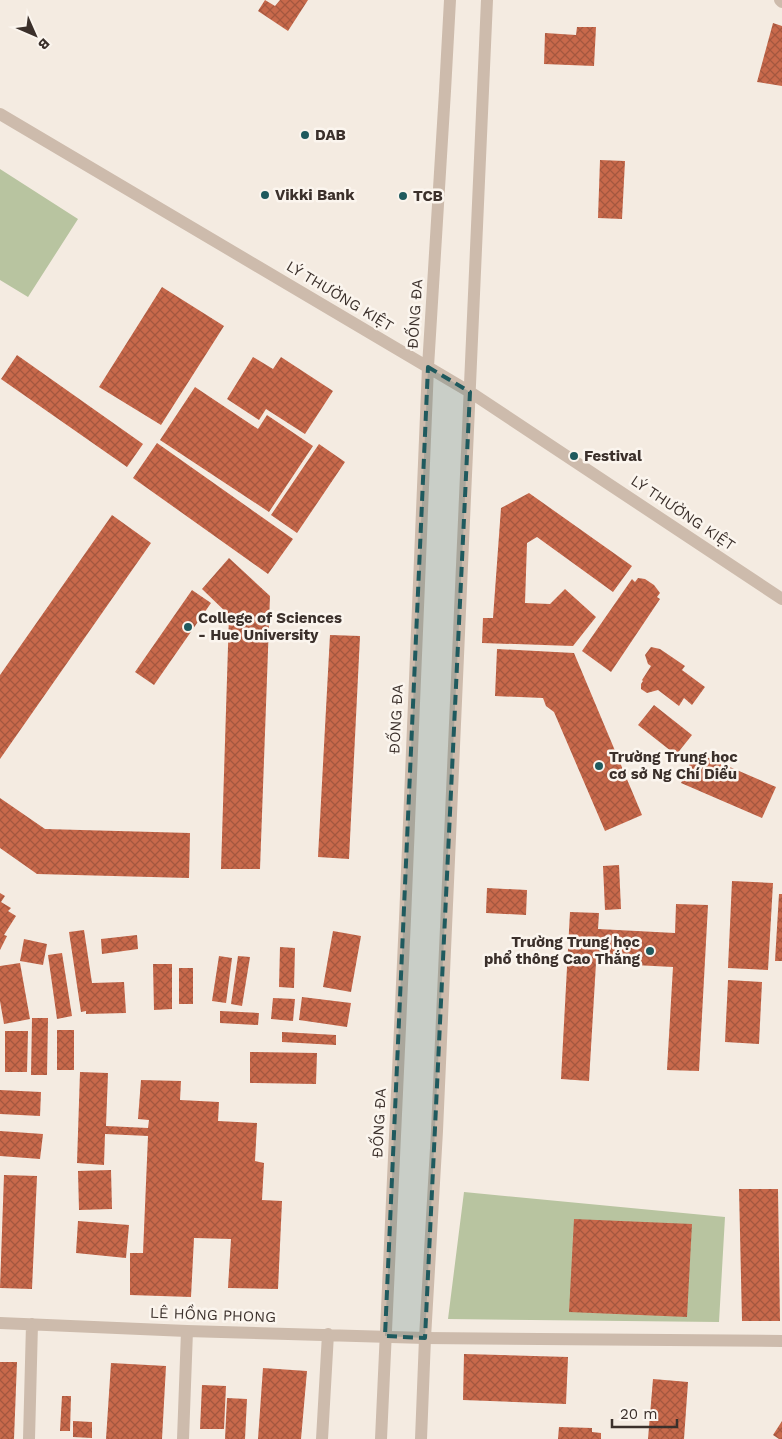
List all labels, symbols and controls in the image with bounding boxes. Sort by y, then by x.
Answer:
north arrow [10,10,60,60]
text: B [35,35,53,54]
place label: DAB [315,126,346,144]
marker: DAB [299,129,311,141]
place label: Vikki Bank [275,186,355,204]
place label: TCB [413,187,443,205]
marker: Vikki Bank [259,189,271,201]
marker: TCB [397,190,409,202]
street label: LÝ THƯỜNG KIỆT [283,256,397,335]
street label: ĐỐNG ĐA [402,278,426,349]
place label: Festival [584,447,642,465]
marker: Festival [568,450,580,462]
street label: LÝ THƯỜNG KIỆT [628,471,739,554]
place label: College of Sciences - Hue University [198,609,342,644]
marker: College of Sciences - Hue University [182,621,194,633]
street label: ĐỐNG ĐA [383,683,407,754]
place label: Trường Trung học cơ sở Ng Chí Diểu [609,748,738,783]
marker: Trường Trung học cơ sở Ng Chí Diểu [593,760,605,772]
place label: Trường Trung học phổ thông Cao Thắng [484,933,641,968]
marker: Trường Trung học phổ thông Cao Thắng [644,945,656,957]
street label: ĐỐNG ĐA [366,1087,390,1158]
street label: LÊ HỒNG PHONG [150,1302,276,1326]
scale bar [612,1396,677,1428]
text: 20 m [620,1405,658,1423]

